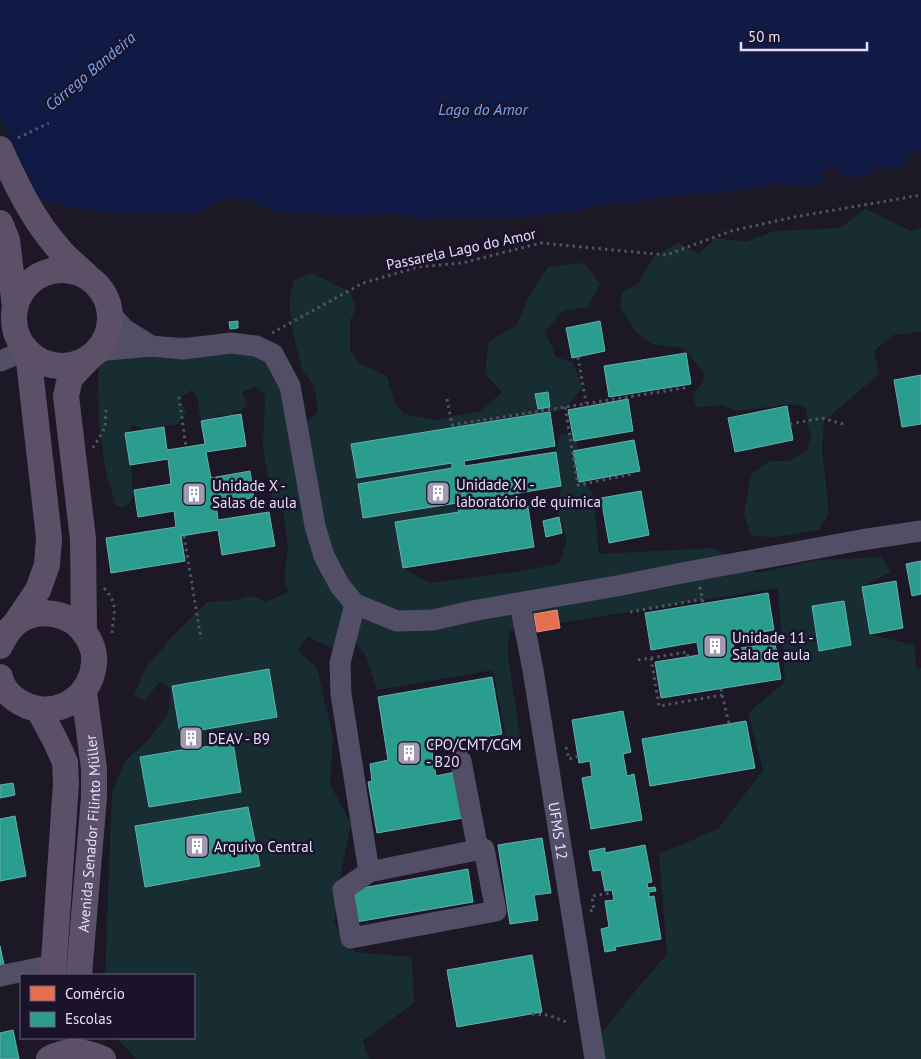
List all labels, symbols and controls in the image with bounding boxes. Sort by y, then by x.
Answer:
scale bar [741,20,867,52]
water label: Córrego Bandeira [41,27,139,115]
text: 50 m [748,27,781,46]
water label: Lago do Amor [438,99,530,119]
street label: Passarela Lago do Amor [384,224,538,274]
place label: Unidade XI - laboratório de química [456,475,601,511]
place label: Unidade X - Salas de aula [212,476,297,512]
building icon: Unidade XI - laboratório de química [425,480,451,506]
building icon: Unidade X - Salas de aula [181,481,207,507]
place label: Unidade 11 - Sala de aula [732,628,814,664]
building icon: Unidade 11 - Sala de aula [702,633,728,659]
building icon: DEAV - B9 [178,725,204,751]
place label: DEAV - B9 [208,729,270,748]
street label: Avenida Senador Filinto Müller [73,734,104,933]
place label: CPO/CMT/CGM - B20 [426,735,522,771]
building icon: CPO/CMT/CGM - B20 [396,740,422,766]
street label: UFMS 12 [545,801,573,861]
building icon: Arquivo Central [184,833,210,859]
place label: Arquivo Central [214,837,314,856]
legend [20,974,195,1039]
text: Comércio [65,984,125,1003]
text: Escolas [65,1009,112,1028]

